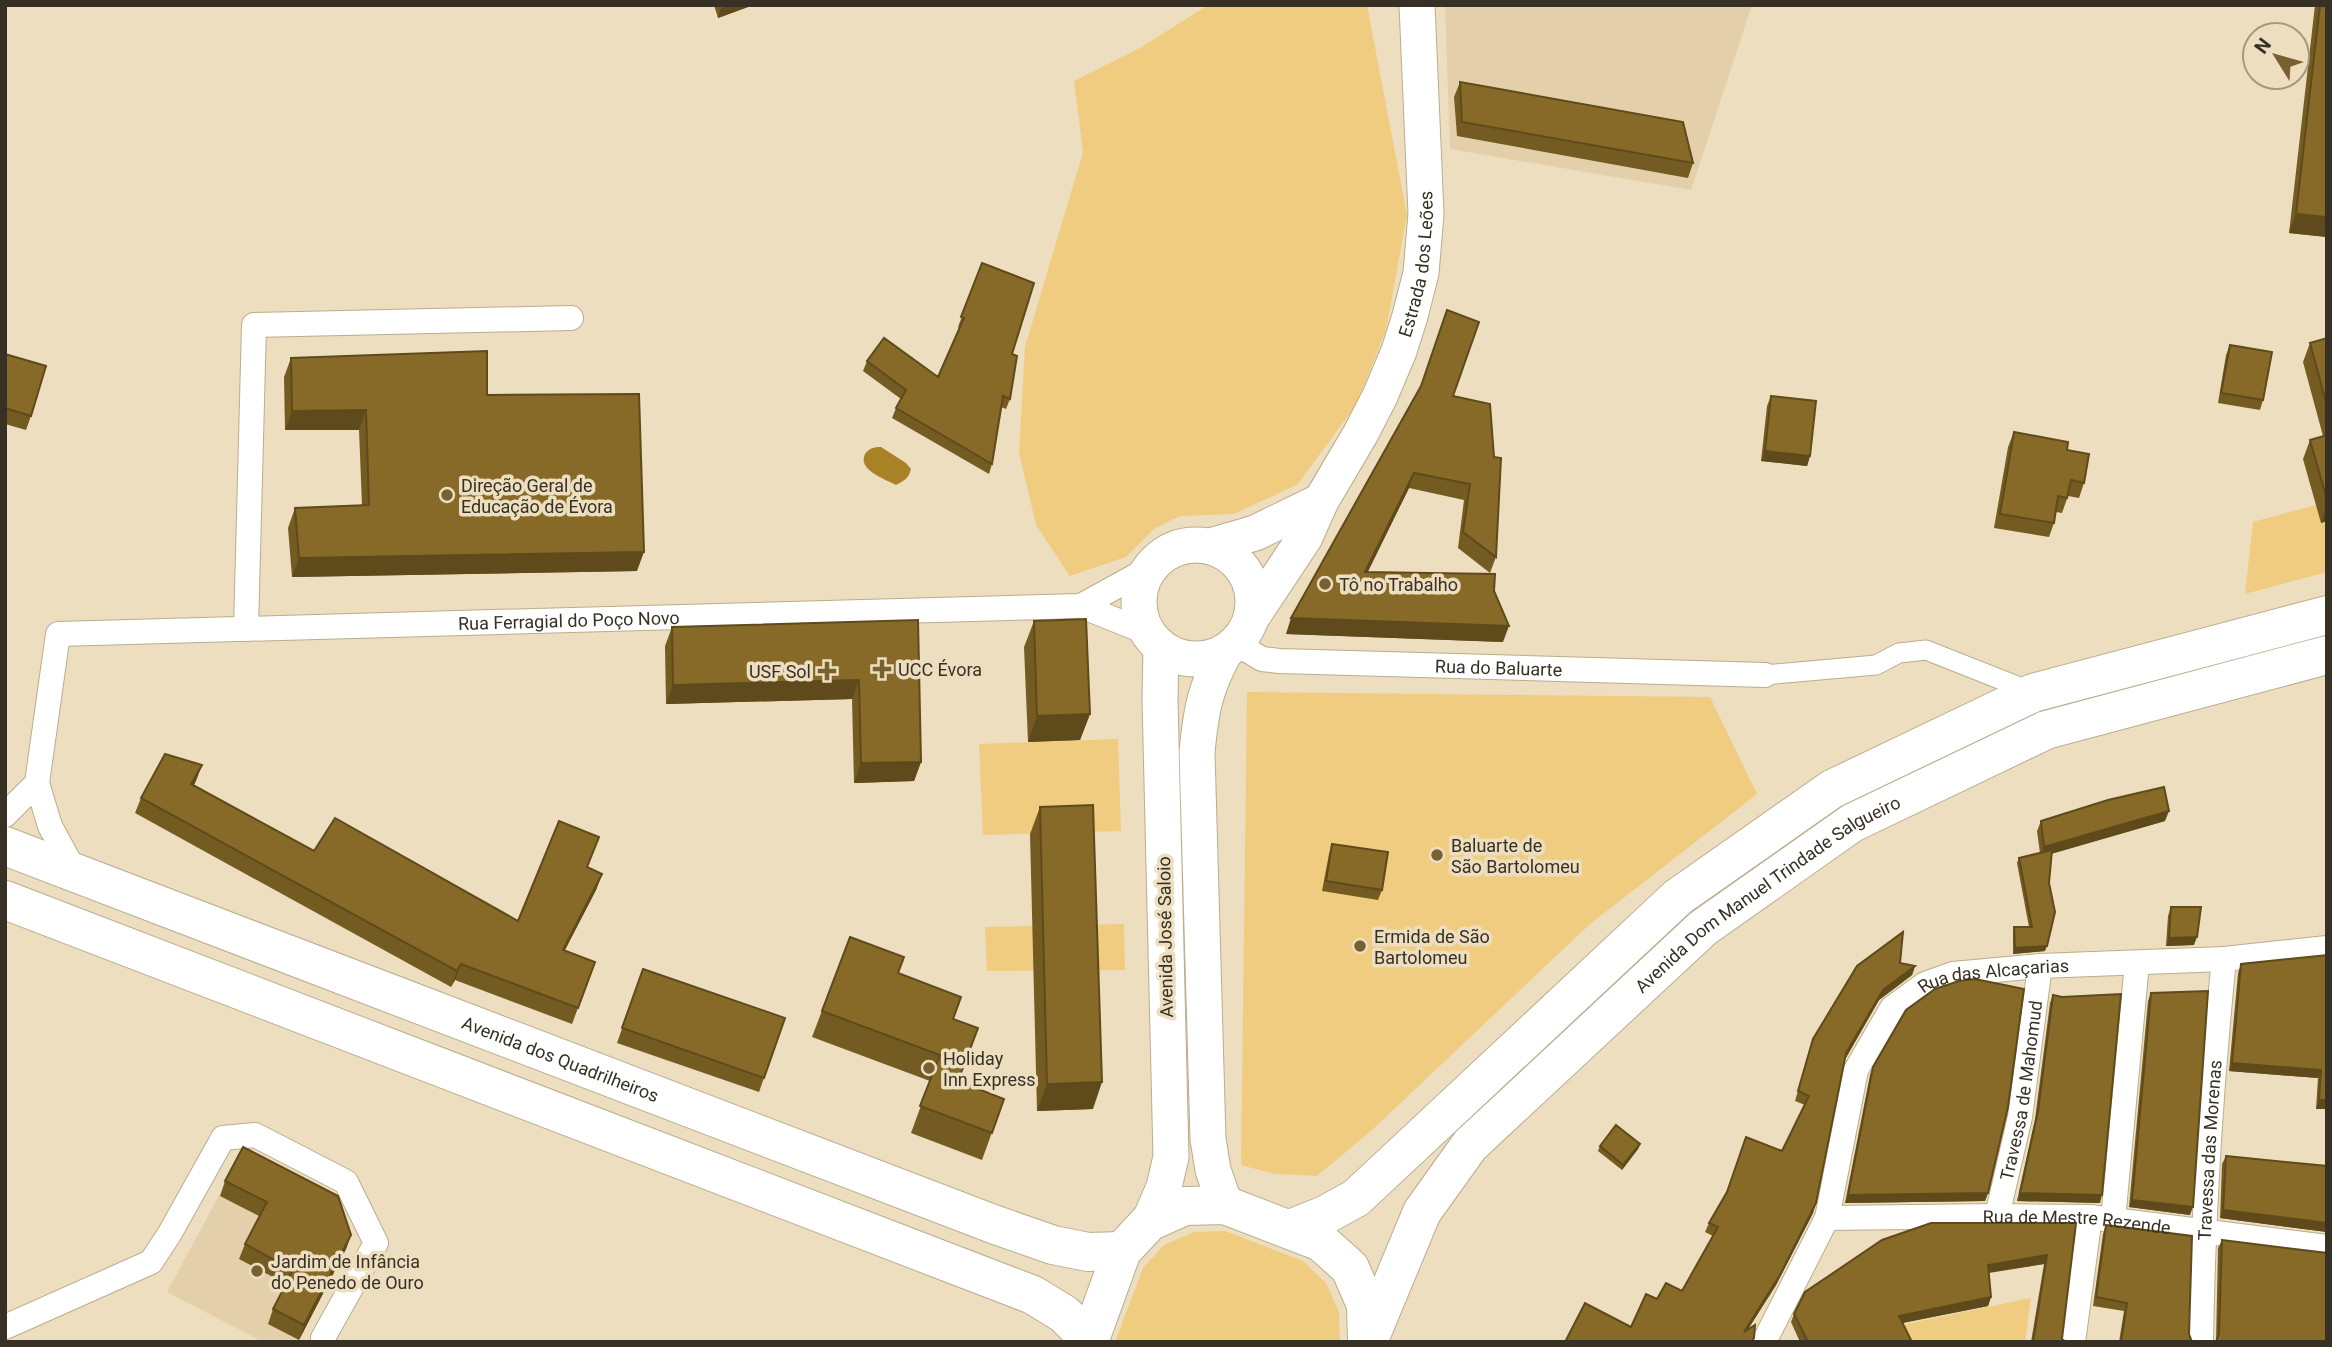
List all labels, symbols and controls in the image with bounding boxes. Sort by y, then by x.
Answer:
north arrow [2241,21,2311,91]
text: N [2250,34,2276,58]
street label: Estrada dos Leões [1394,191,1437,340]
place label: Direção Geral de Educação de Évora [461,475,613,517]
marker: Direção Geral de Educação de Évora [439,487,455,503]
place label: Tô no Trabalho [1339,574,1458,595]
marker: Tô no Trabalho [1317,576,1333,592]
street label: Rua Ferragial do Poço Novo [458,606,680,634]
street label: Rua do Baluarte [1435,655,1563,680]
marker: UCC Évora [872,659,892,679]
place label: UCC Évora [898,659,982,680]
place label: USF Sol [749,661,811,682]
marker: USF Sol [817,661,837,681]
street label: Avenida Dom Manuel Trindade Salgueiro [1630,791,1903,997]
place label: Baluarte de São Bartolomeu [1451,835,1580,877]
marker: Baluarte de São Bartolomeu [1429,847,1445,863]
street label: Avenida José Saloio [1153,856,1177,1018]
place label: Ermida de São Bartolomeu [1374,926,1490,968]
marker: Ermida de São Bartolomeu [1352,938,1368,954]
street label: Rua das Alcaçarias [1913,954,2069,997]
street label: Travessa de Mahomud [1995,999,2046,1182]
street label: Avenida dos Quadrilheiros [459,1011,662,1106]
place label: Holiday Inn Express [943,1048,1036,1090]
street label: Travessa das Morenas [2193,1059,2225,1241]
marker: Holiday Inn Express [921,1060,937,1076]
street label: Rua de Mestre Rezende [1983,1205,2172,1238]
place label: Jardim de Infância do Penedo de Ouro [271,1251,424,1293]
marker: Jardim de Infância do Penedo de Ouro [249,1263,265,1279]

